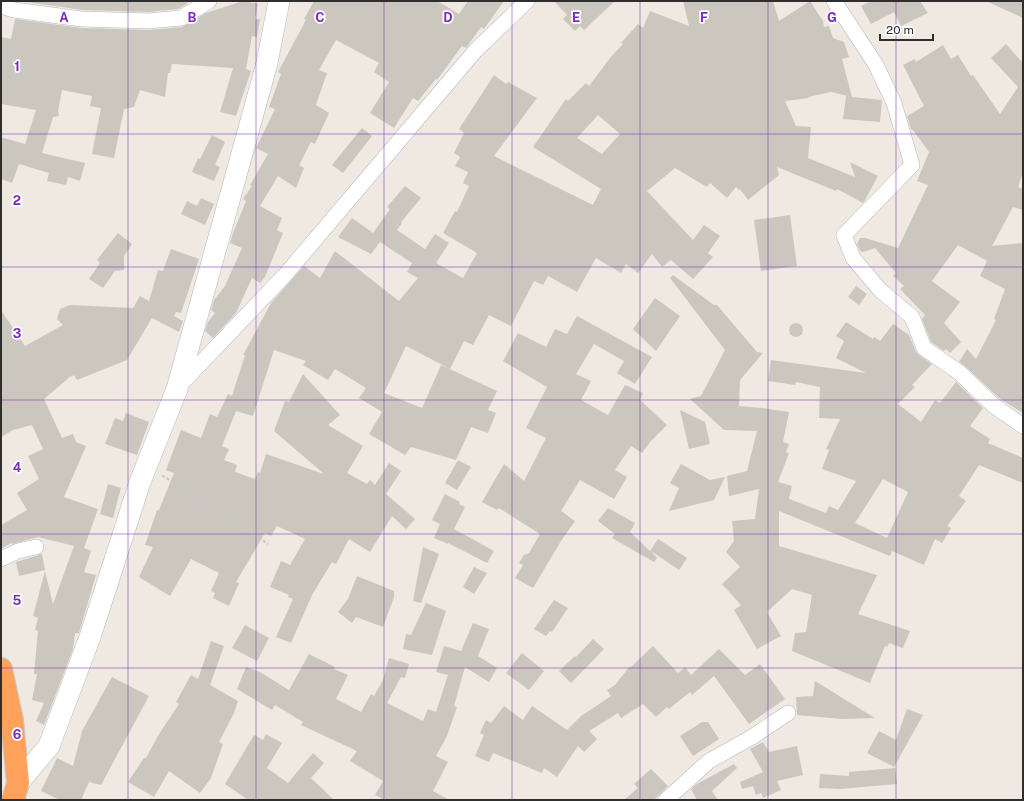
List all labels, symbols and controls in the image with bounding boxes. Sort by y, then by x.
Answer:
text: A [59,10,69,25]
text: B [188,10,197,25]
text: C [315,10,325,25]
text: D [443,10,453,25]
text: E [572,10,580,25]
text: F [700,10,708,25]
text: G [827,10,837,25]
scale bar [880,16,933,42]
text: 20 m [886,23,914,37]
text: 1 [14,59,20,74]
text: 2 [13,193,21,208]
text: 3 [13,326,22,341]
text: 4 [13,460,22,475]
text: 5 [13,593,22,608]
text: 6 [13,727,22,742]

